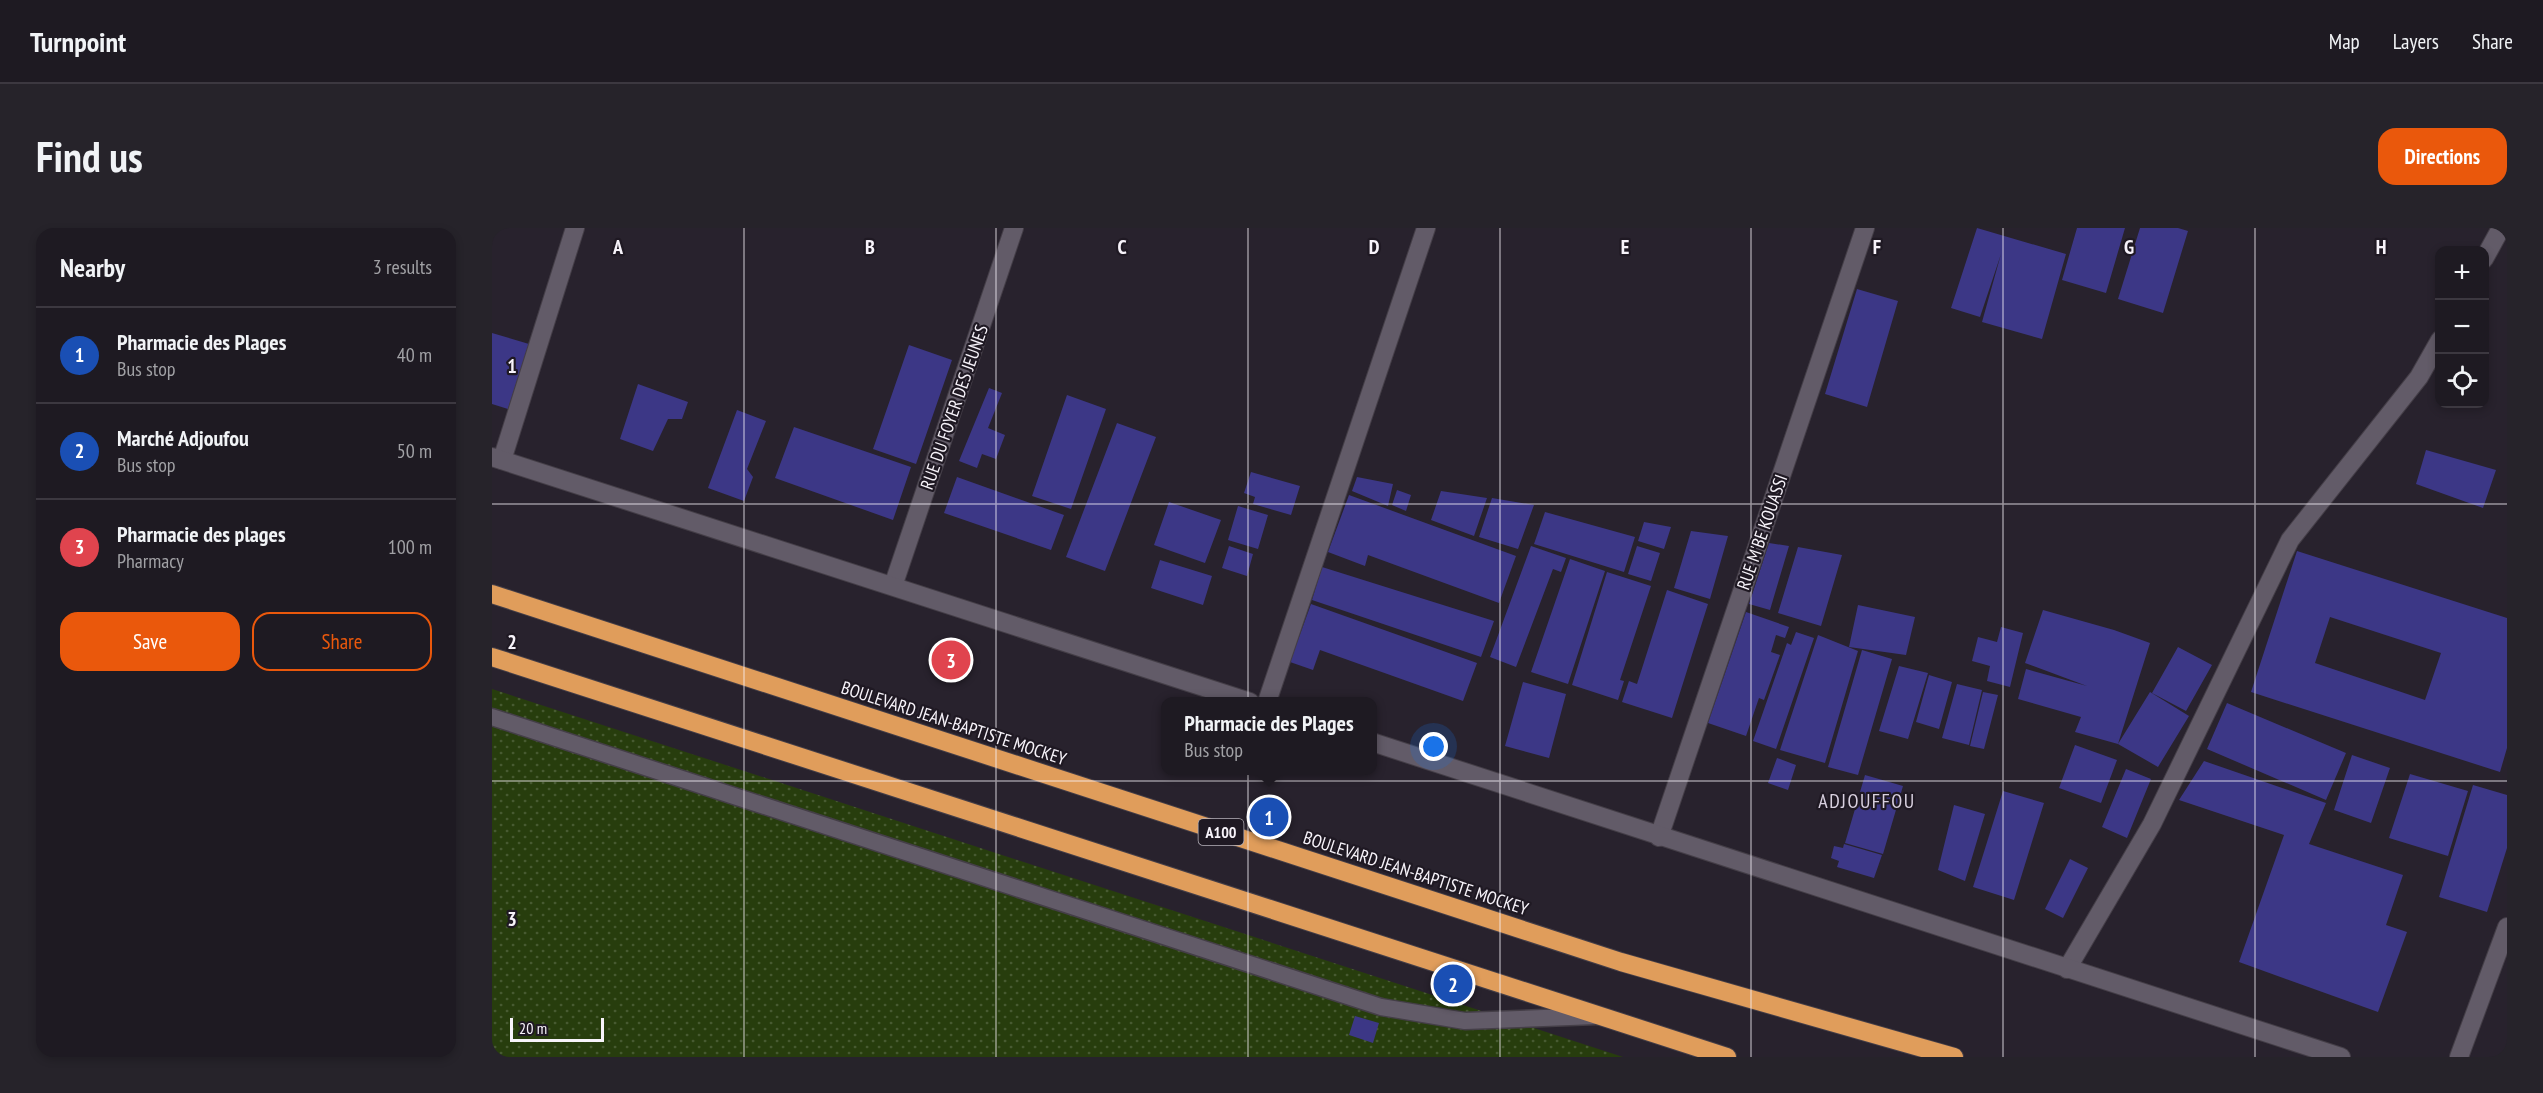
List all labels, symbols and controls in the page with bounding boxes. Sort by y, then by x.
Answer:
text: Turnpoint [30,23,126,60]
text: Map [2329,28,2360,55]
text: Layers [2393,28,2439,55]
text: Share [2472,28,2513,55]
button: Directions [2378,128,2507,185]
text: Find us [36,129,143,184]
text: A [612,234,624,260]
text: B [865,234,875,260]
text: C [1117,234,1127,260]
text: D [1369,234,1380,260]
text: E [1621,234,1629,260]
text: F [1873,234,1881,260]
text: G [2124,234,2134,260]
text: H [2376,234,2386,260]
map controls [2435,246,2489,408]
button: + [2435,246,2489,300]
text: Nearby [60,251,125,284]
text: 3 results [373,254,432,280]
button: − [2435,300,2489,354]
street label: RUE DU FOYER DES JEUNES [915,321,993,492]
text: Pharmacie des Plages [117,328,286,356]
text: 1 [75,342,84,368]
text: 40 m [397,342,432,368]
text: 1 [507,353,517,379]
button: locate [2435,354,2489,408]
text: Bus stop [117,356,176,382]
text: Marché Adjoufou [117,424,249,452]
text: 2 [75,438,84,464]
text: 50 m [397,438,432,464]
text: Bus stop [117,452,176,478]
street label: RUE M'BE KOUASSI [1732,471,1792,593]
text: Pharmacie des plages [117,520,286,548]
text: 3 [75,534,84,560]
text: 100 m [388,534,432,560]
text: Pharmacy [117,548,184,574]
button: Save [60,612,240,671]
button: Share [252,612,432,671]
text: 2 [507,629,517,655]
pin: 3 [932,638,970,682]
street label: BOULEVARD JEAN-BAPTISTE MOCKEY [839,676,1070,771]
popup [1161,697,1377,775]
text: Pharmacie des Plages [1184,709,1354,737]
your location [1419,732,1448,761]
text: Bus stop [1184,737,1243,763]
district label: ADJOUFFOU [1818,788,1916,814]
pin: 1 [1250,794,1288,840]
road number: A100 [1198,819,1244,845]
street label: BOULEVARD JEAN-BAPTISTE MOCKEY [1301,826,1532,921]
text: 3 [507,906,517,932]
pin: 2 [1434,962,1472,1006]
scale bar [510,1015,604,1042]
text: 20 m [519,1018,547,1038]

